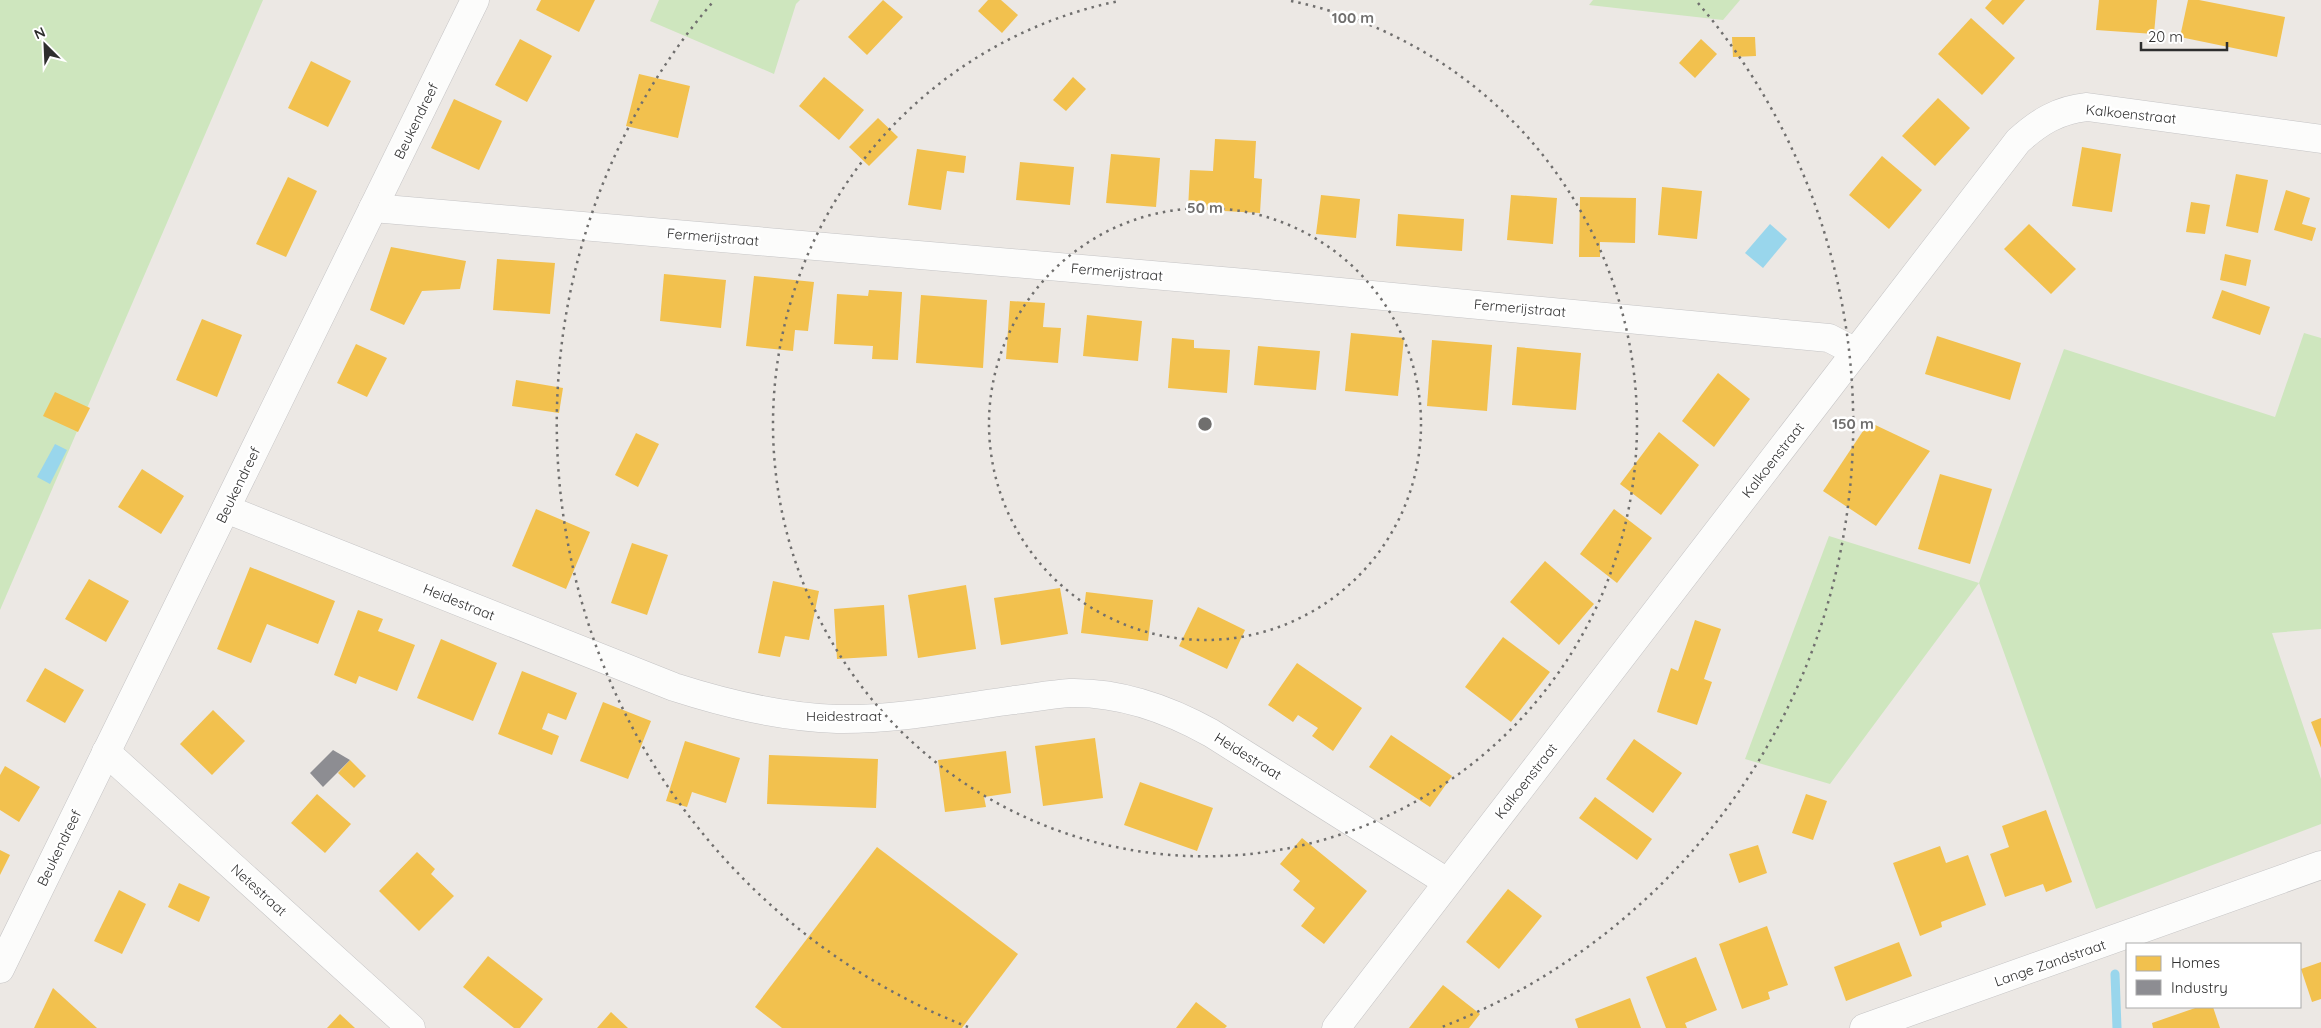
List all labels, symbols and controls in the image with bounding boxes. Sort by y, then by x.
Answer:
text: 100 m [1332,8,1374,27]
north arrow [20,20,70,70]
scale bar [2141,20,2227,52]
text: N [31,23,48,43]
text: 20 m [2148,27,2183,46]
street label: Beukendreef [390,80,442,162]
street label: Kalkoenstraat [2085,100,2178,128]
text: 50 m [1187,198,1223,217]
street label: Fermerijstraat [666,224,760,250]
street label: Fermerijstraat [1070,259,1164,285]
street label: Fermerijstraat [1473,295,1567,321]
text: 150 m [1832,414,1874,433]
centre of rings [1196,415,1214,433]
street label: Kalkoenstraat [1738,418,1808,501]
street label: Beukendreef [212,444,264,526]
street label: Heidestraat [420,579,498,625]
street label: Heidestraat [806,707,882,725]
street label: Heidestraat [1211,728,1285,784]
street label: Kalkoenstraat [1491,739,1561,822]
street label: Beukendreef [33,807,85,889]
street label: Netestraat [227,860,291,920]
street label: Lange Zandstraat [1992,935,2108,991]
legend [2126,943,2301,1008]
text: Homes [2171,953,2220,972]
text: Industry [2171,978,2228,997]

